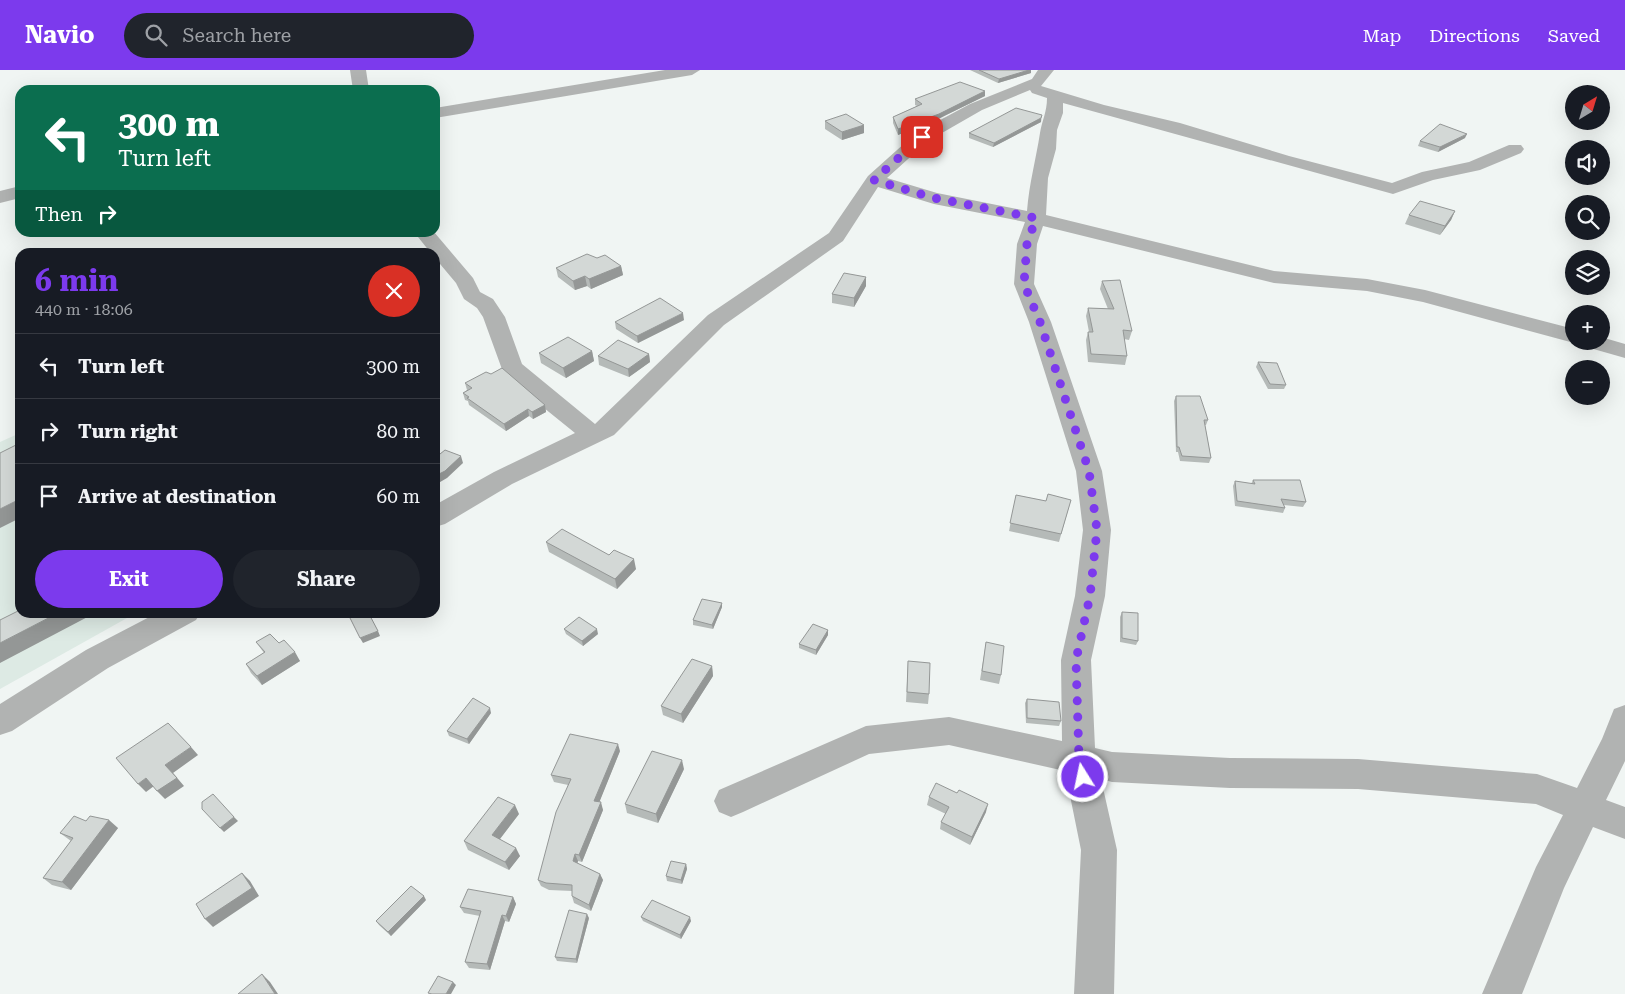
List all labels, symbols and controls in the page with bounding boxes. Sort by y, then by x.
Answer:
search box [124,13,474,58]
text: Navio [25,21,94,49]
icon: search [142,21,170,49]
text: Search here [182,24,291,47]
text: Map [1363,25,1401,46]
text: Directions [1429,25,1520,46]
text: Saved [1548,25,1600,46]
north arrow [1565,85,1610,130]
map controls [1565,85,1610,405]
text: 300 m [118,104,219,145]
icon: left [35,105,100,170]
pin [901,116,943,158]
icon: arrive [908,123,936,151]
button: sound [1565,140,1610,185]
text: Turn left [118,146,211,171]
button: search [1565,195,1610,240]
icon: right [93,200,121,228]
text: Then [35,203,83,226]
button: layers [1565,250,1610,295]
text: 6 min [35,263,118,298]
button: close [368,265,420,317]
text: 440 m · 18:06 [35,300,133,319]
button: + [1565,305,1610,350]
icon: left [35,352,63,380]
text: Turn left [78,355,164,378]
text: 300 m [366,355,420,378]
button: − [1565,360,1610,405]
icon: right [35,417,63,445]
text: Turn right [78,420,178,443]
text: 80 m [377,420,420,443]
icon: arrive [35,482,63,510]
text: Arrive at destination [78,485,276,508]
text: 60 m [377,485,420,508]
button: Exit [35,550,223,608]
button: Share [233,550,420,608]
position arrow [1056,750,1108,802]

